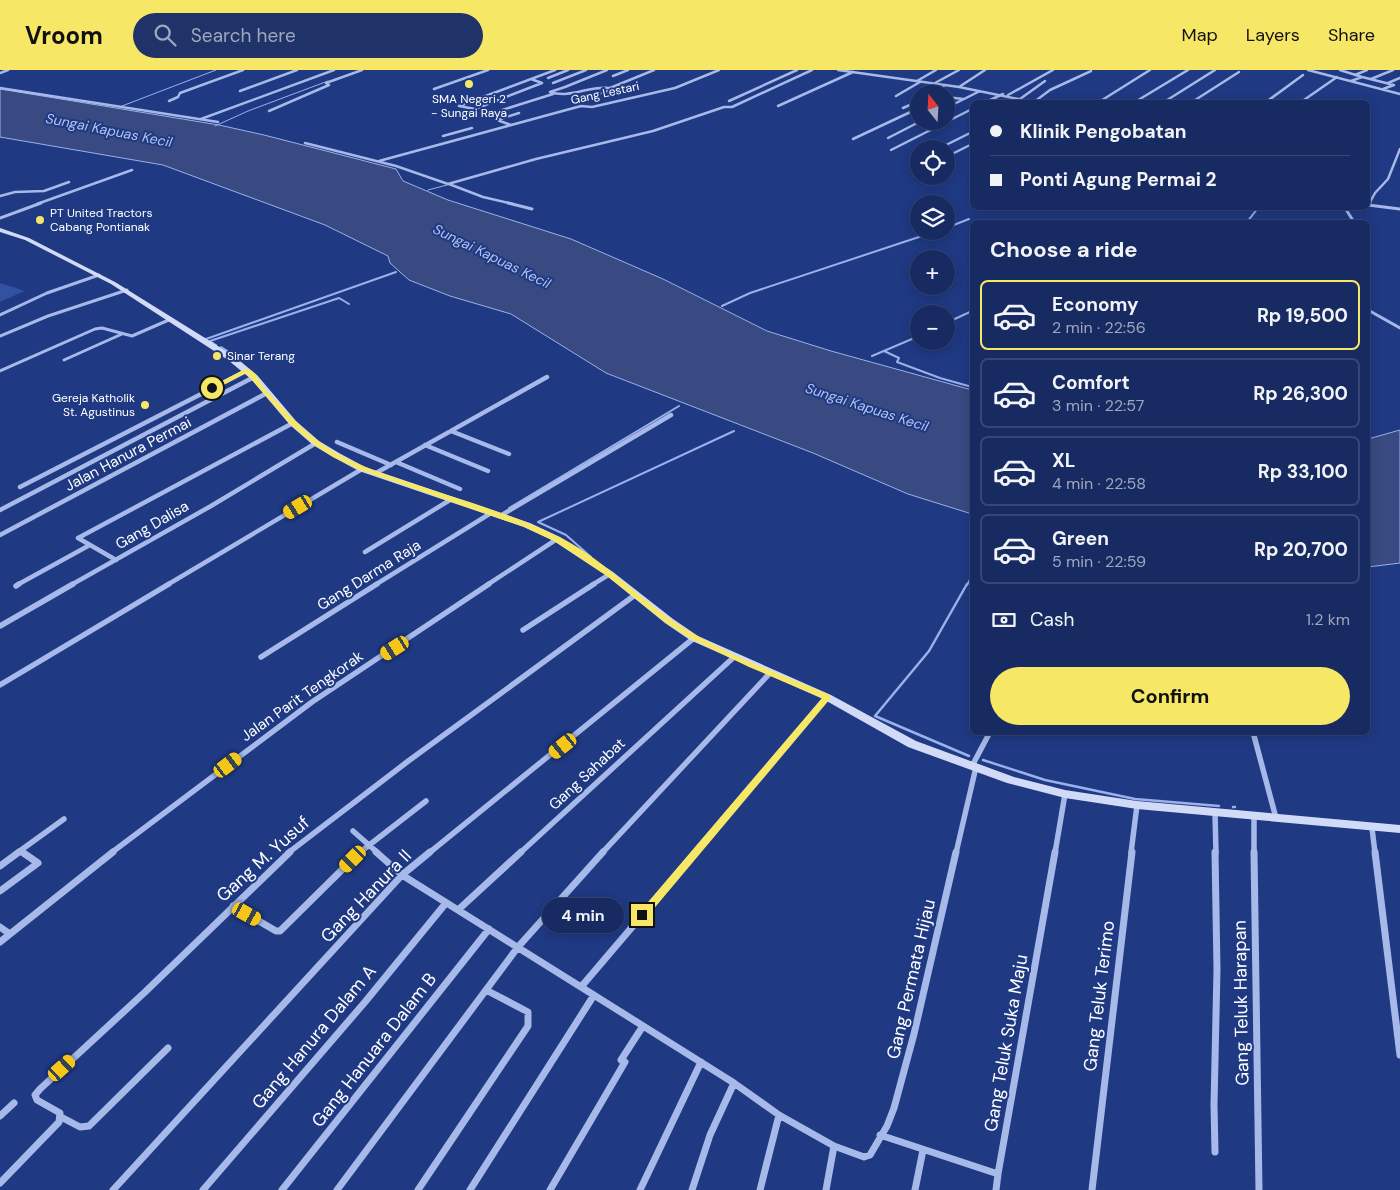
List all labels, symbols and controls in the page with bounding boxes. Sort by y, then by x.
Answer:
search box [133,13,483,58]
text: Vroom [25,20,103,51]
icon: search [151,21,179,49]
text: Search here [191,23,296,48]
text: Map [1182,23,1218,47]
text: Layers [1246,23,1300,47]
text: Share [1328,23,1375,47]
marker: SMA Negeri 2 - Sungai Raya [463,78,475,90]
street label: Gang Lestari [569,78,641,108]
north arrow [910,85,955,130]
map controls [910,85,955,350]
place label: SMA Negeri 2 - Sungai Raya [431,91,507,121]
water label: Sungai Kapuas Kecil [44,109,175,151]
text: Klinik Pengobatan [1020,119,1187,144]
button: locate [910,140,955,185]
text: Ponti Agung Permai 2 [1020,167,1216,192]
button: layers [910,195,955,240]
place label: PT United Tractors Cabang Pontianak [50,205,152,235]
marker: PT United Tractors Cabang Pontianak [34,214,46,226]
water label: Sungai Kapuas Kecil [430,220,554,293]
text: Choose a ride [990,235,1138,264]
button: + [910,250,955,295]
text: Economy [1052,292,1139,317]
icon: car [992,293,1037,338]
text: Rp 19,500 [1257,303,1348,328]
button: − [910,305,955,350]
text: 2 min · 22:56 [1052,317,1146,338]
place label: Sinar Terang [227,348,295,364]
marker: Sinar Terang [211,350,223,362]
text: Comfort [1052,370,1130,395]
icon: car [992,371,1037,416]
route start [201,377,223,399]
water label: Sungai Kapuas Kecil [803,379,932,436]
text: Rp 26,300 [1253,381,1348,406]
place label: Gereja Katholik St. Agustinus [52,390,135,420]
text: 3 min · 22:57 [1052,395,1144,416]
marker: Gereja Katholik St. Agustinus [139,399,151,411]
street label: Jalan Hanura Permai [61,412,195,496]
text: XL [1052,448,1075,473]
icon: car [992,449,1037,494]
text: Rp 33,100 [1258,459,1348,484]
text: 4 min · 22:58 [1052,473,1146,494]
car [281,493,314,521]
street label: Gang Dalisa [112,496,192,554]
text: Green [1052,526,1109,551]
icon: car [992,527,1037,572]
street label: Gang Darma Raja [313,535,425,615]
text: Rp 20,700 [1254,537,1348,562]
text: 5 min · 22:59 [1052,551,1146,572]
icon: cash [990,606,1018,634]
text: Cash [1030,607,1074,632]
text: 1.2 km [1306,609,1350,630]
car [378,634,411,662]
street label: Jalan Parit Tengkorak [237,646,368,746]
button: Confirm [990,667,1350,725]
car [546,731,579,761]
street label: Gang Sahabat [545,733,630,815]
car [211,750,244,780]
street label: Gang M. Yusuf [211,811,315,907]
car [337,843,368,875]
street label: Gang Hanura II [315,844,417,948]
street label: Gang Permata Hijau [881,897,941,1061]
callout: 4 min [542,898,624,932]
car [230,900,263,928]
route end [631,904,653,926]
text: 4 min [561,905,605,926]
street label: Gang Teluk Terimo [1078,919,1120,1073]
street label: Gang Teluk Harapan [1228,920,1254,1086]
street label: Gang Teluk Suka Maju [979,953,1033,1133]
street label: Gang Hanura Dalam A [247,960,381,1114]
street label: Gang Hanuara Dalam B [306,968,442,1132]
car [45,1052,78,1084]

